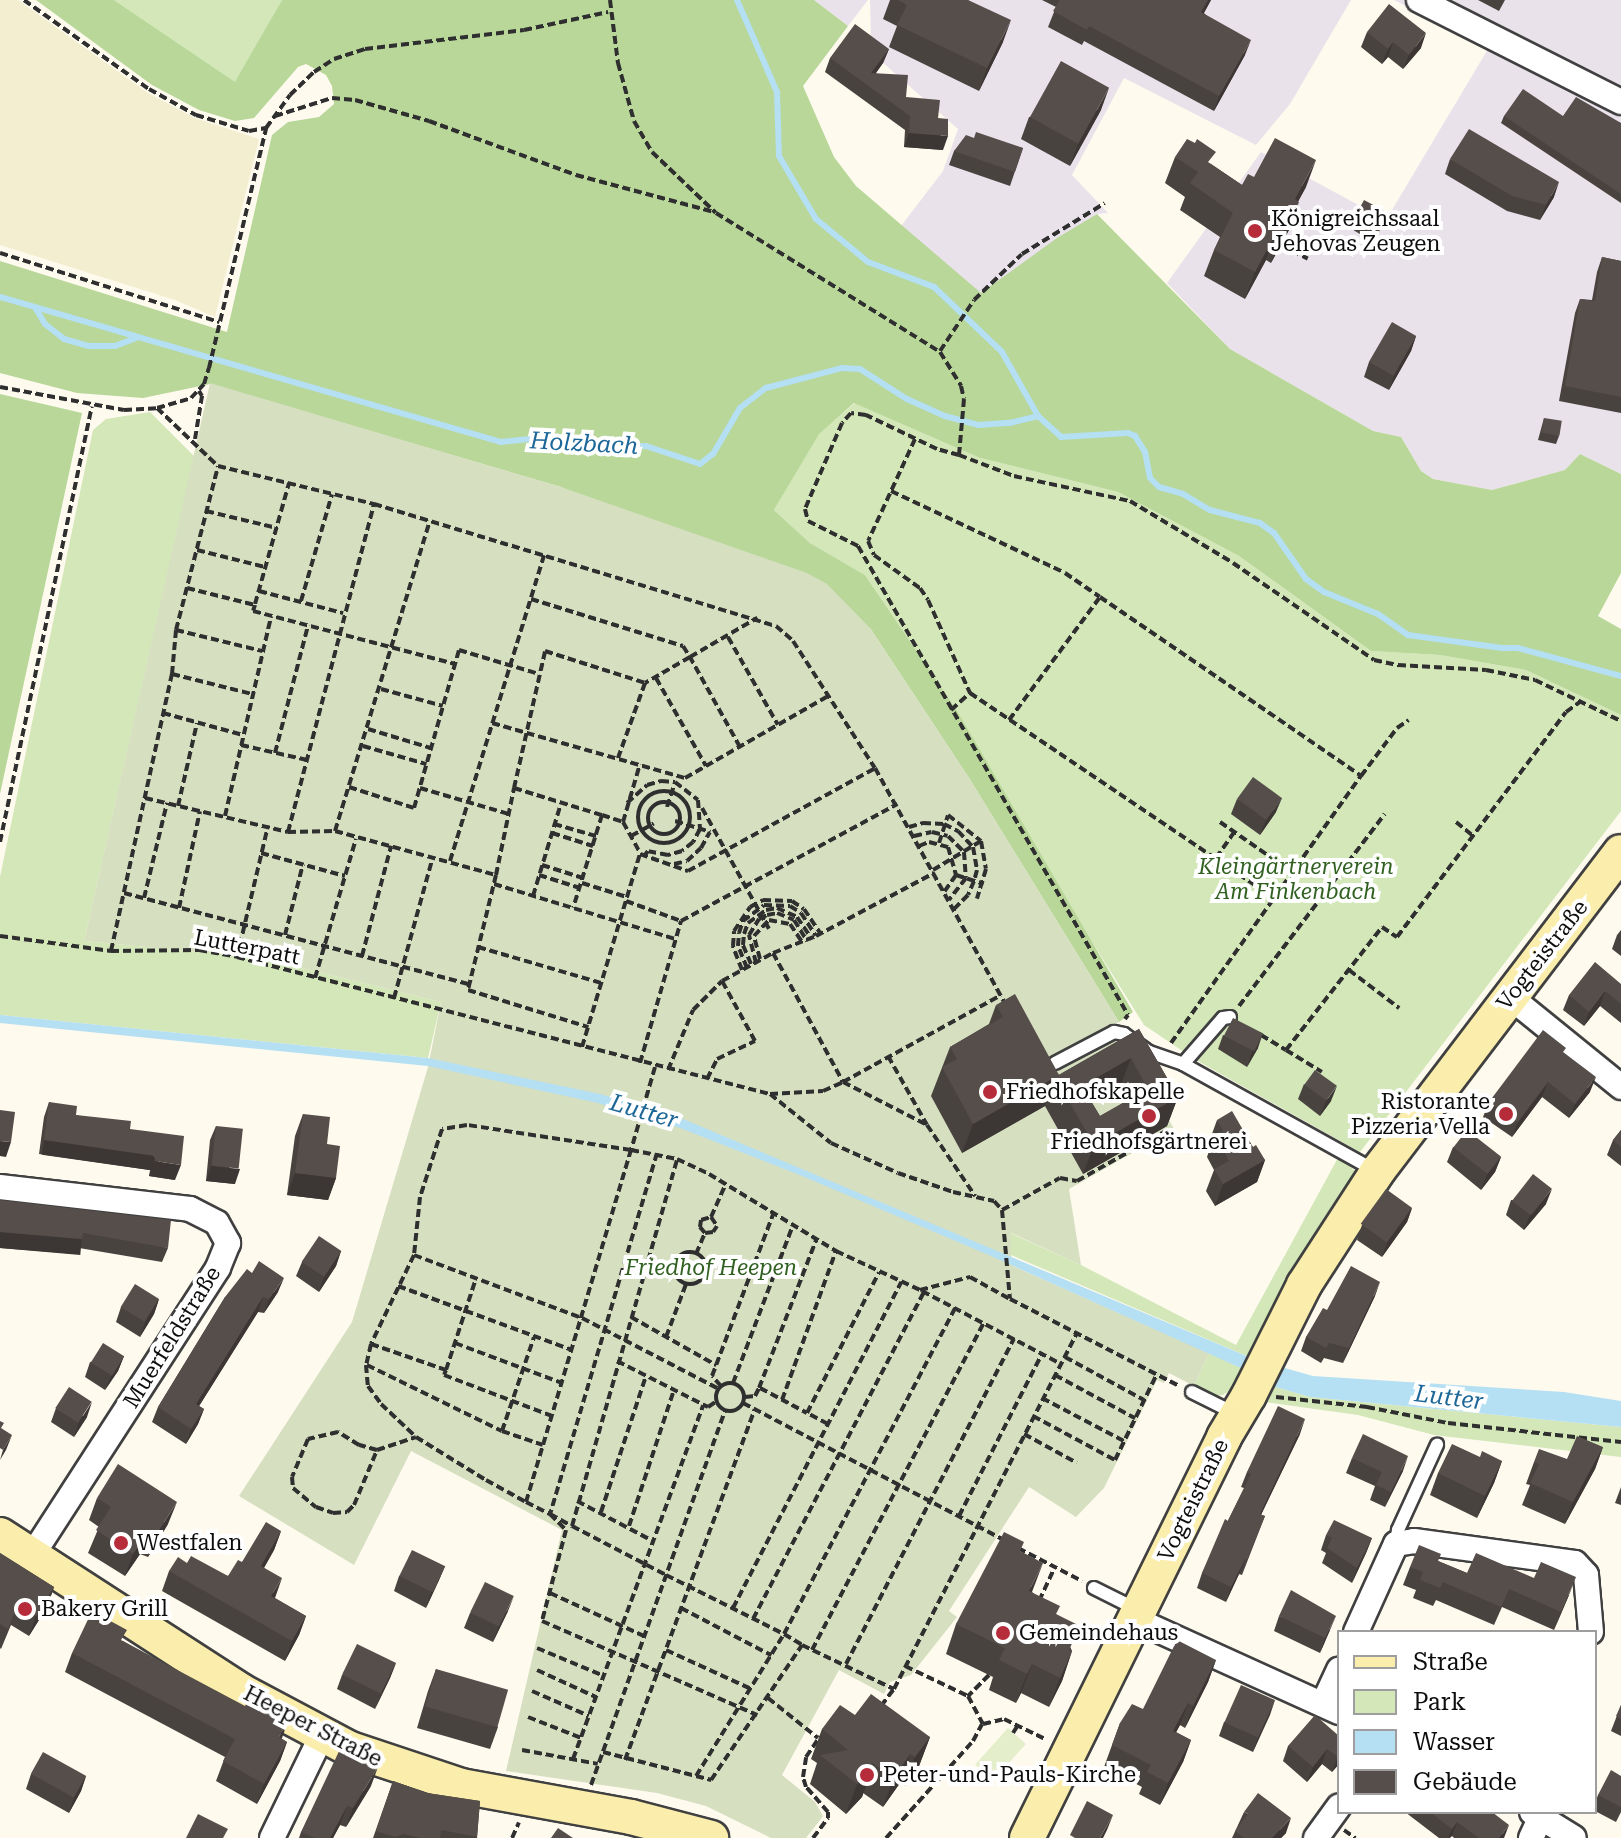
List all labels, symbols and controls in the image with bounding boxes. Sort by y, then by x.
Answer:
place label: Königreichssaal Jehovas Zeugen [1271,205,1440,256]
marker: Königreichssaal Jehovas Zeugen [1246,222,1264,240]
water label: Holzbach [529,427,639,461]
park label: Kleingärtnerverein Am Finkenbach [1198,853,1394,904]
street label: Vogteistraße [1491,895,1593,1015]
street label: Lutterpatt [192,924,302,970]
place label: Friedhofskapelle [1006,1079,1185,1105]
marker: Friedhofskapelle [981,1083,999,1101]
place label: Ristorante Pizzeria Vella [1351,1088,1490,1140]
water label: Lutter [607,1089,681,1135]
marker: Ristorante Pizzeria Vella [1497,1105,1515,1123]
marker: Friedhofsgärtnerei [1140,1107,1158,1125]
place label: Friedhofsgärtnerei [1050,1129,1248,1155]
park label: Friedhof Heepen [625,1255,797,1281]
street label: Muerfeldstraße [118,1261,226,1413]
water label: Lutter [1413,1379,1485,1417]
street label: Vogteistraße [1152,1435,1234,1565]
place label: Westfalen [137,1530,242,1556]
marker: Westfalen [112,1534,130,1552]
place label: Bakery Grill [41,1596,168,1622]
marker: Bakery Grill [16,1600,34,1618]
place label: Gemeindehaus [1019,1620,1178,1646]
marker: Gemeindehaus [994,1624,1012,1642]
legend [1337,1630,1597,1814]
text: Straße [1413,1648,1488,1676]
street label: Heeper Straße [239,1680,387,1772]
text: Park [1413,1688,1466,1716]
text: Wasser [1413,1728,1495,1756]
place label: Peter-und-Pauls-Kirche [883,1762,1136,1788]
marker: Peter-und-Pauls-Kirche [858,1766,876,1784]
text: Gebäude [1413,1768,1517,1796]

